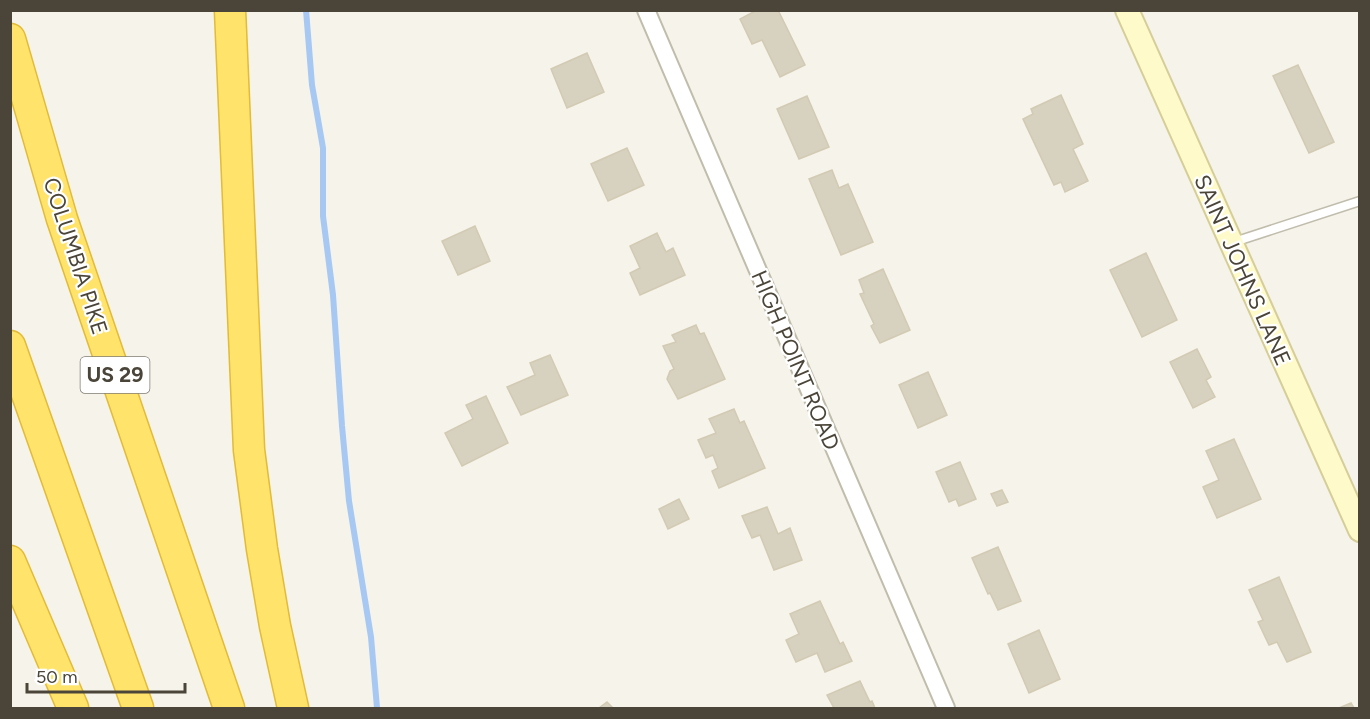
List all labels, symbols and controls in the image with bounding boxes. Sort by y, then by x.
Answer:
street label: SAINT JOHNS LANE [1188,170,1297,370]
street label: COLUMBIA PIKE [37,174,114,338]
street label: HIGH POINT ROAD [746,266,846,454]
road number: US 29 [80,357,150,393]
scale bar [27,656,184,694]
text: 50 m [36,666,78,688]

